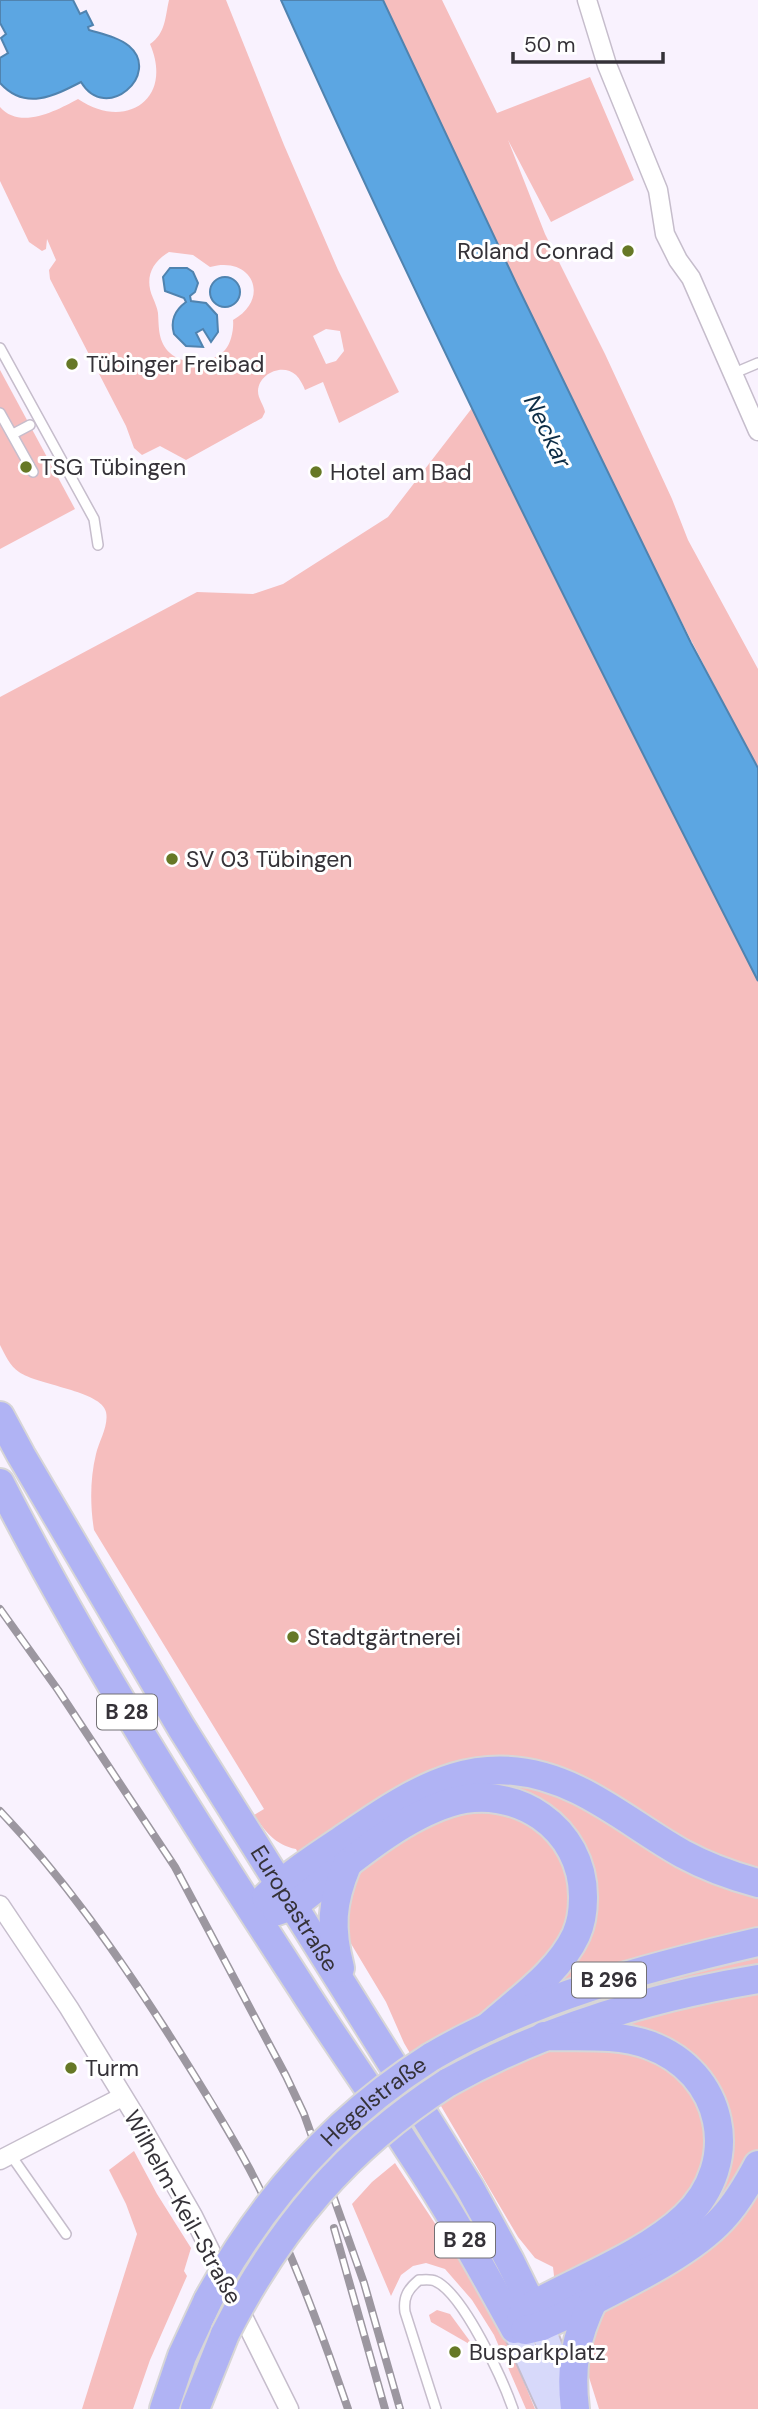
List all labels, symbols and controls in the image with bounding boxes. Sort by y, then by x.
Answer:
scale bar [513,21,664,65]
text: 50 m [524,31,575,59]
place label: Roland Conrad [457,236,614,266]
marker: Roland Conrad [620,243,636,259]
place label: Tübinger Freibad [86,349,264,379]
marker: Tübinger Freibad [64,356,80,372]
water label: Neckar [517,389,579,474]
place label: TSG Tübingen [40,452,186,482]
place label: Hotel am Bad [330,457,472,487]
marker: TSG Tübingen [18,459,34,475]
marker: Hotel am Bad [308,464,324,480]
place label: SV 03 Tübingen [186,844,353,874]
marker: SV 03 Tübingen [164,851,180,867]
place label: Stadtgärtnerei [307,1622,461,1652]
marker: Stadtgärtnerei [285,1629,301,1645]
road number: B 28 [97,1694,157,1730]
street label: Europastraße [244,1840,346,1977]
road number: B 296 [572,1962,646,1997]
street label: Hegelstraße [314,2049,432,2153]
place label: Turm [85,2053,139,2083]
marker: Turm [63,2060,79,2076]
street label: Wilhelm-Keil-Straße [117,2105,249,2309]
road number: B 28 [435,2222,495,2258]
place label: Busparkplatz [469,2337,606,2367]
marker: Busparkplatz [447,2344,463,2360]

